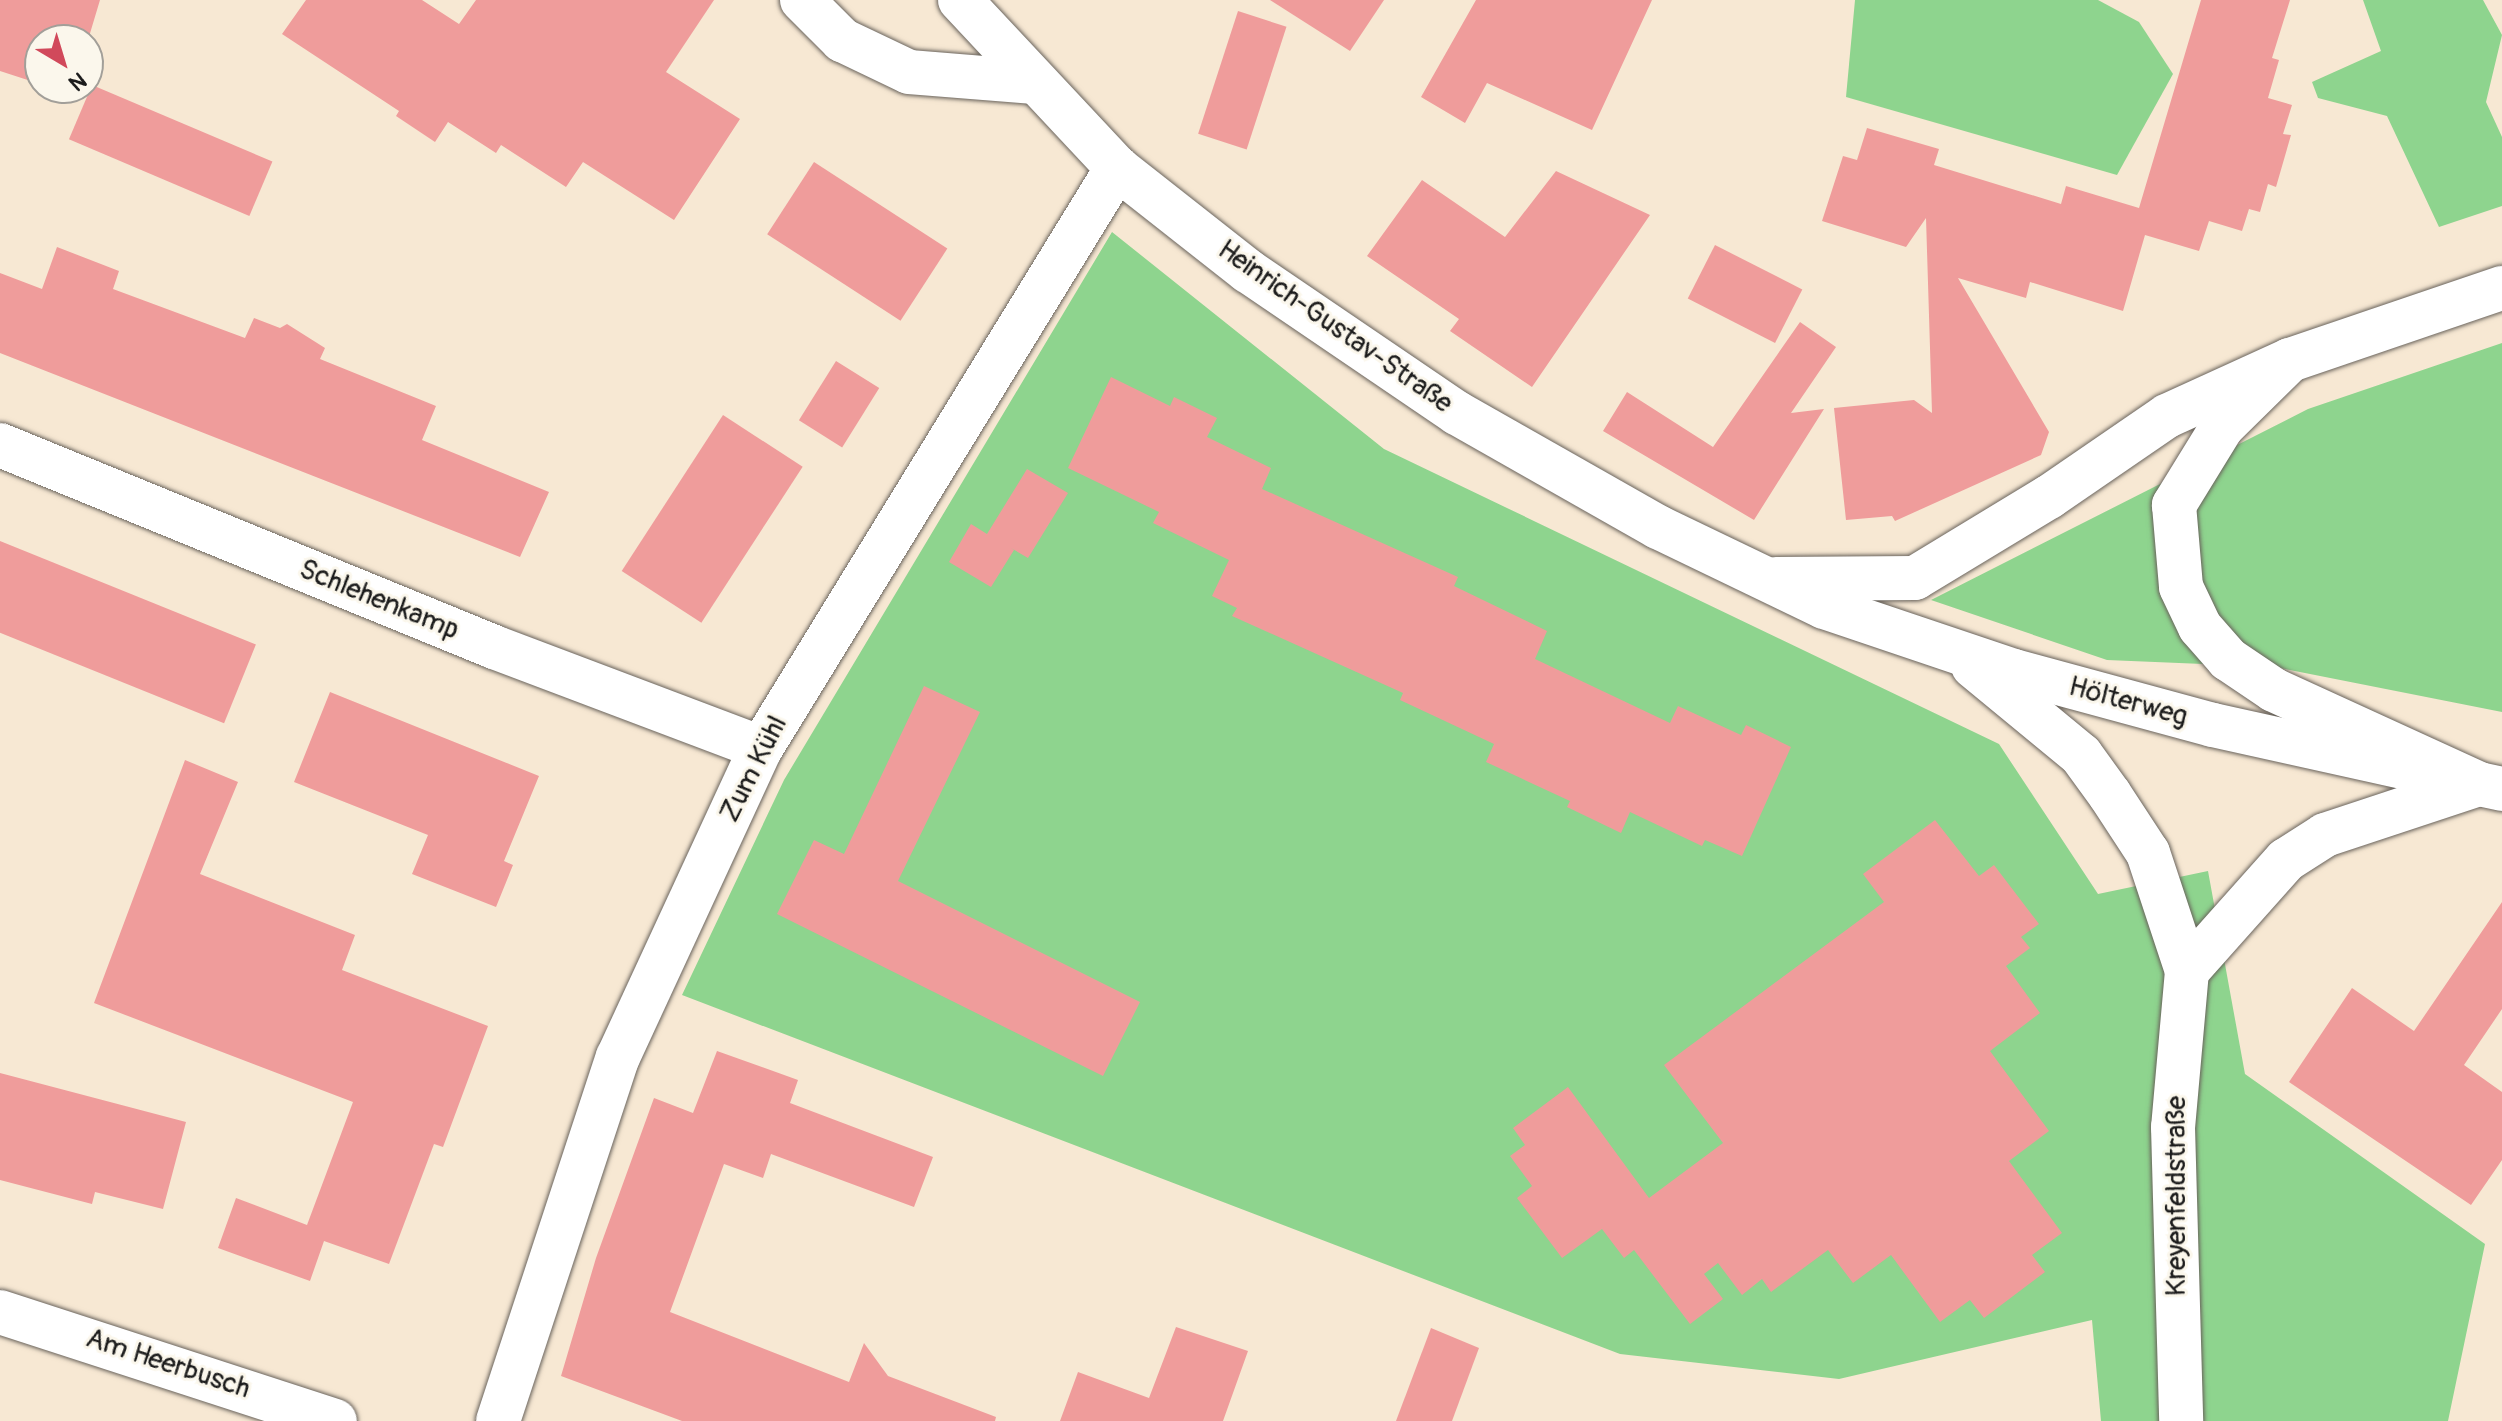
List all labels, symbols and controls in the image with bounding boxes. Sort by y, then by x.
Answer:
north arrow [24,24,104,104]
text: N [63,66,92,97]
street label: Heinrich-Gustav-Straße [1211,233,1459,421]
street label: Schlehenkamp [294,553,464,647]
street label: Hölterweg [2065,670,2191,734]
street label: Zum Kühl [713,710,795,828]
street label: Kreyenfeldstraße [2160,1096,2194,1296]
street label: Am Heerbusch [82,1322,254,1406]

